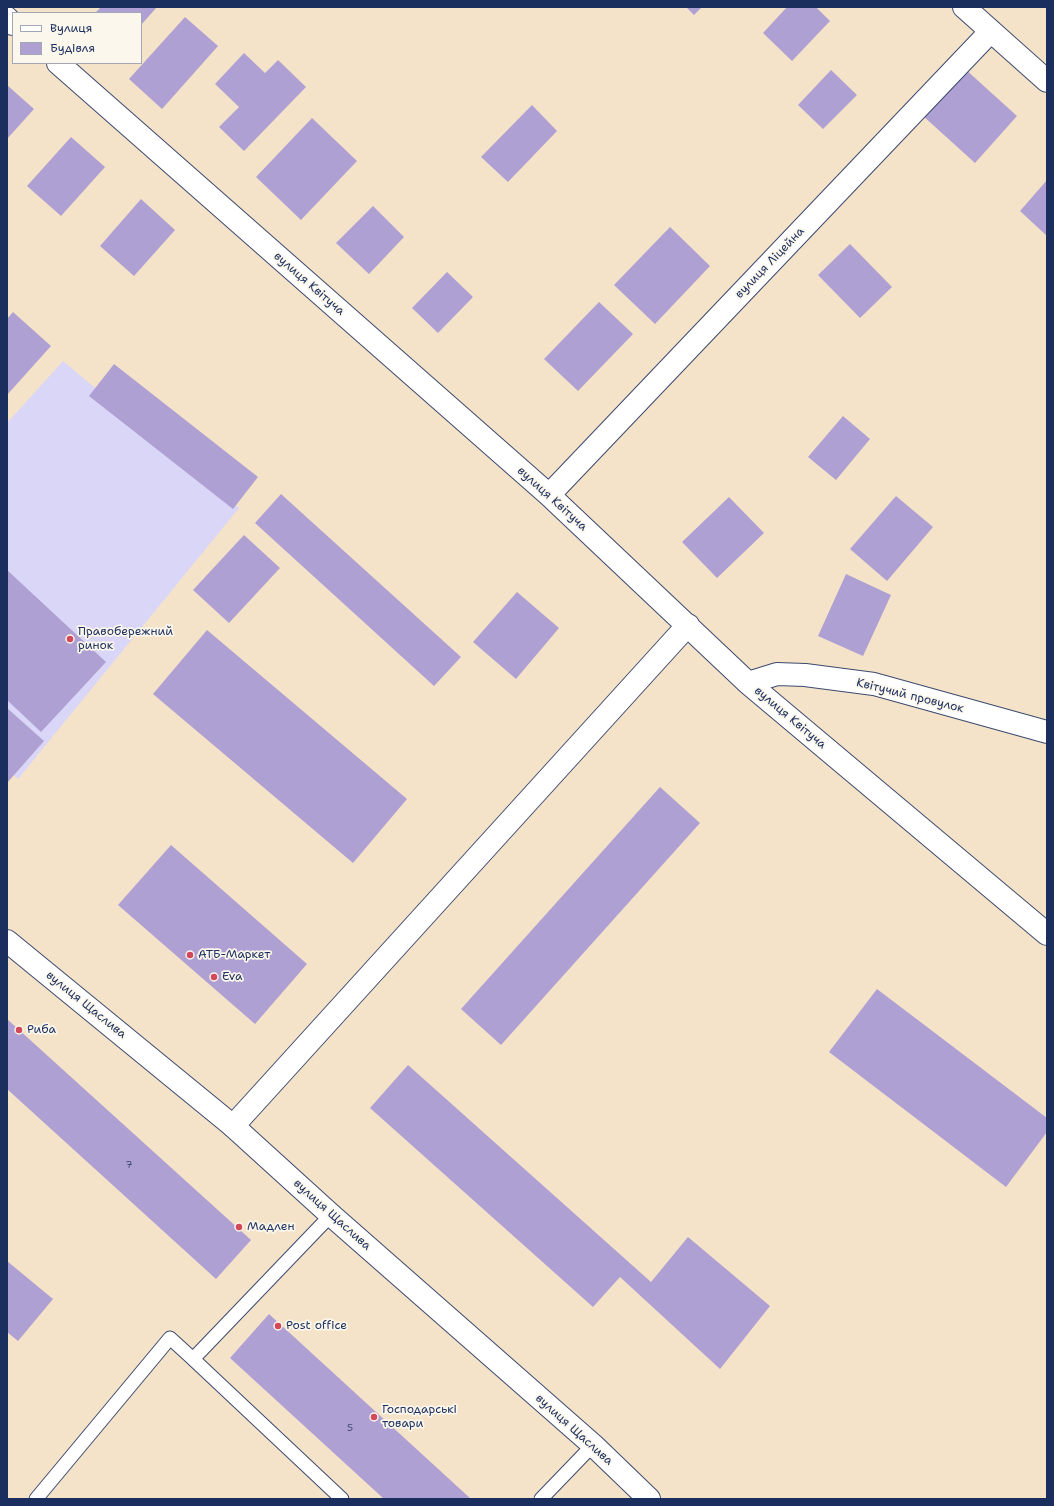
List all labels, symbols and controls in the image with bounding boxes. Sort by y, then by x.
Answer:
legend [12,12,142,64]
text: Вулиця [50,20,92,36]
text: Будівля [50,40,95,56]
street label: вулиця Ліцейна [732,224,808,302]
street label: вулиця Квітуча [271,249,347,319]
street label: вулиця Квітуча [514,464,590,534]
place label: Правобережний ринок [78,625,173,653]
marker: Правобережний ринок [65,634,75,644]
street label: Квітучий провулок [855,676,965,716]
street label: вулиця Квітуча [751,684,829,752]
place label: АТБ-Маркет [198,948,270,962]
marker: АТБ-Маркет [185,950,195,960]
street label: вулиця Щаслива [43,968,129,1042]
place label: Eva [222,970,243,984]
marker: Eva [209,972,219,982]
place label: Риба [27,1023,56,1037]
marker: Риба [14,1025,24,1035]
house number: 7 [126,1159,132,1171]
street label: вулиця Щаслива [290,1176,374,1254]
place label: Мадлен [247,1220,295,1234]
marker: Мадлен [234,1222,244,1232]
place label: Post office [286,1319,347,1333]
marker: Post office [273,1321,283,1331]
street label: вулиця Щаслива [532,1391,616,1469]
place label: Господарські товари [382,1403,457,1431]
marker: Господарські товари [369,1412,379,1422]
house number: 5 [347,1422,353,1434]

